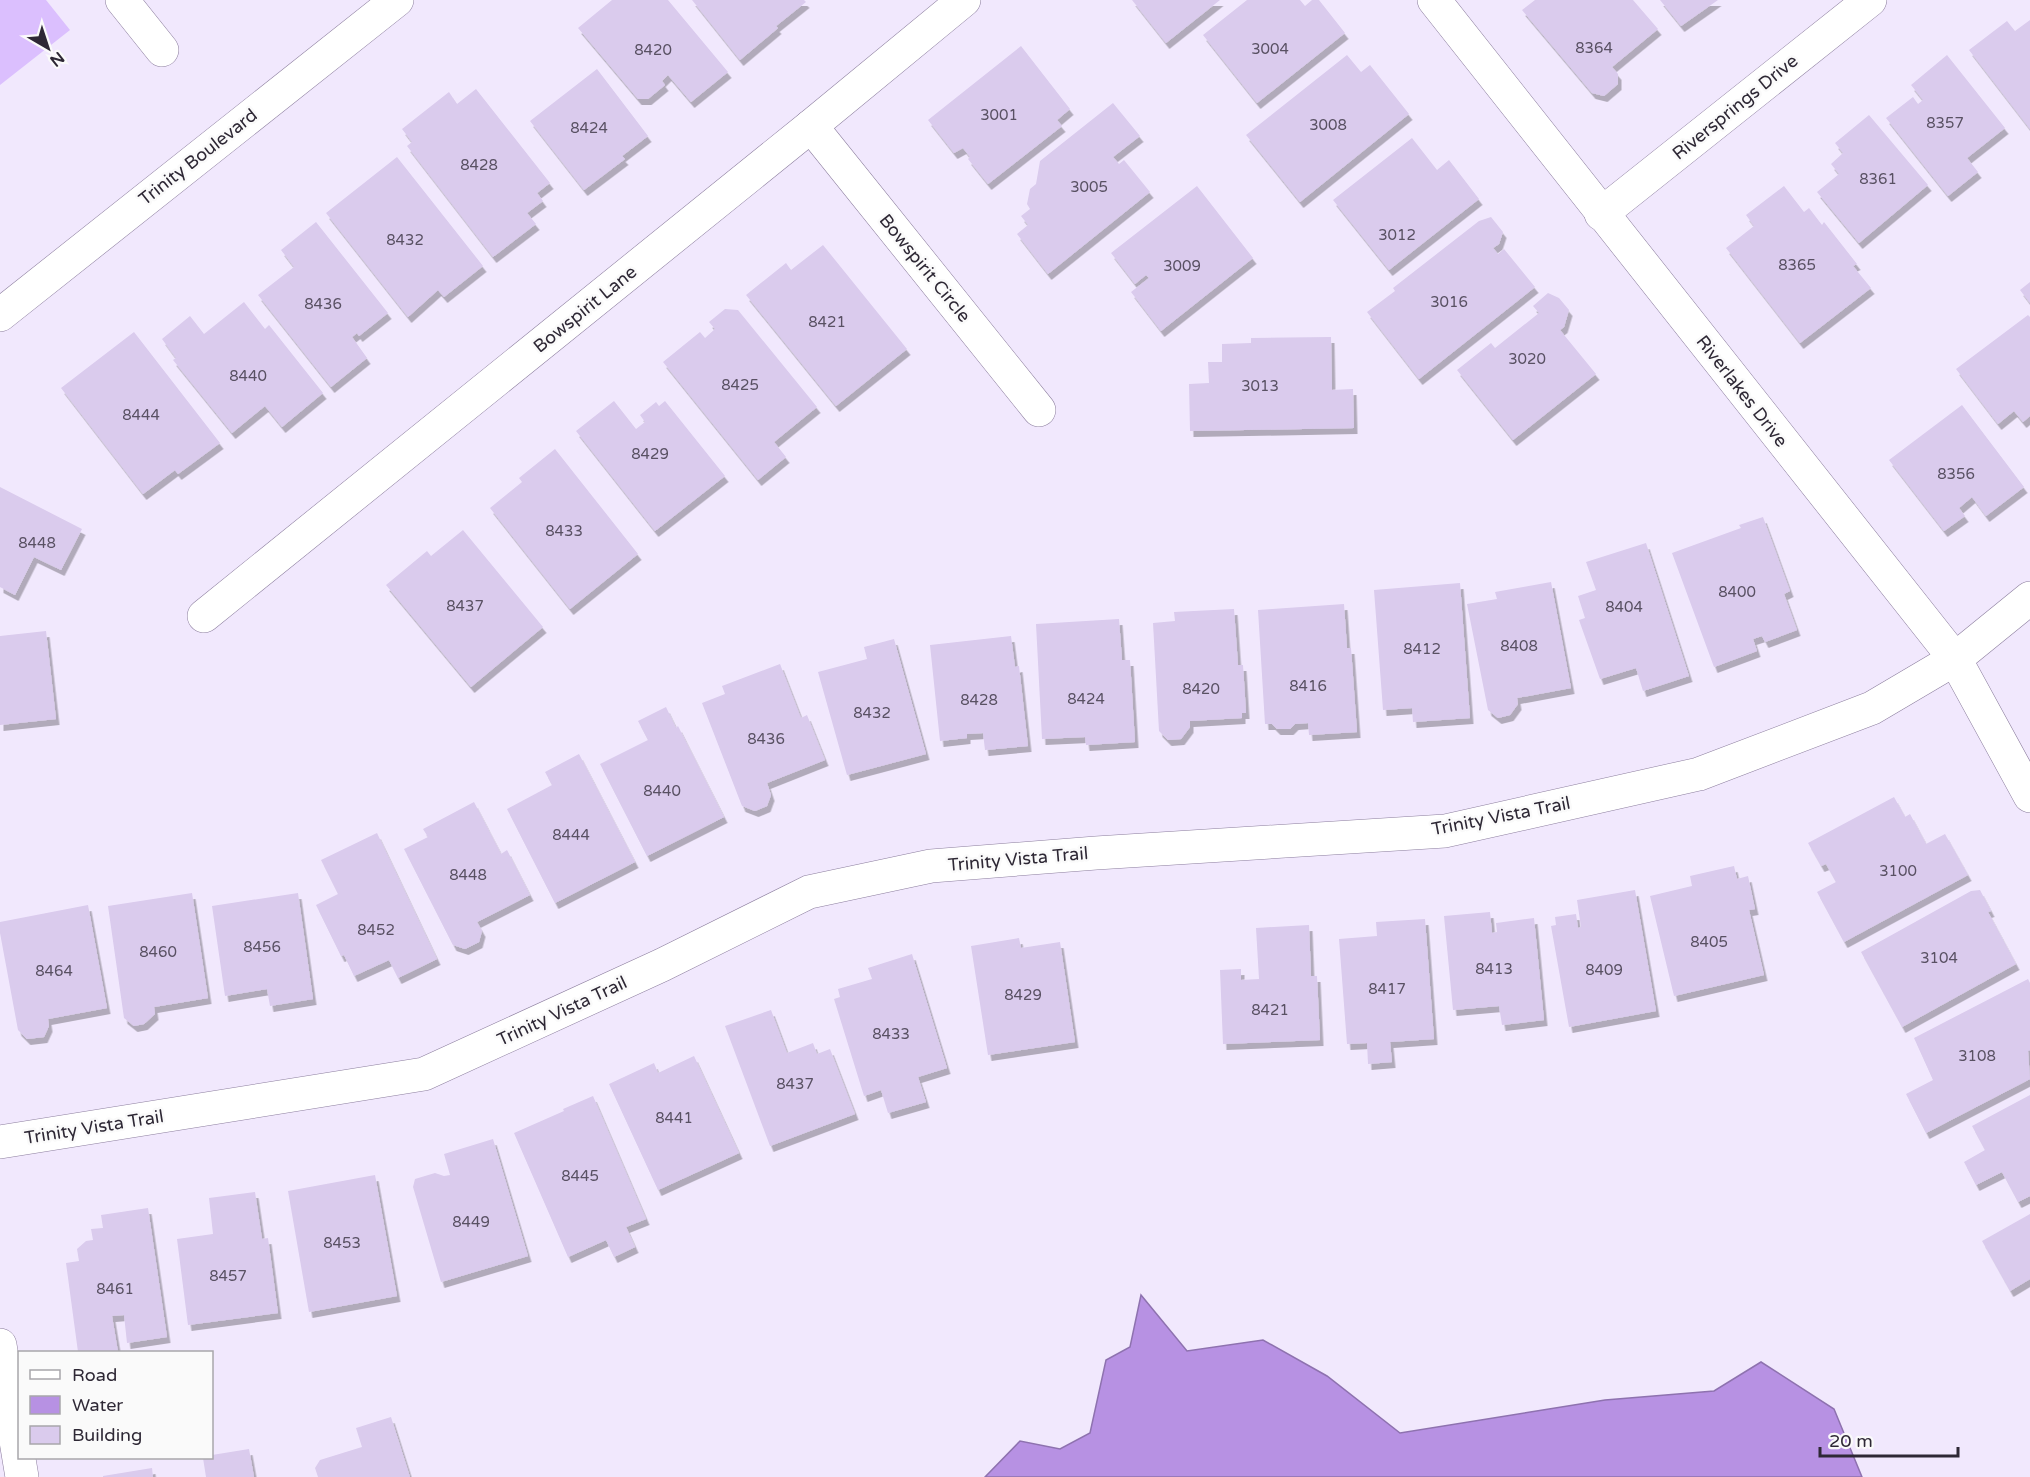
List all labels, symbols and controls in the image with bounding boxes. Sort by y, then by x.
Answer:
north arrow [18,18,78,78]
house number: 8364 [1575,39,1613,57]
house number: 3004 [1251,40,1289,58]
house number: 8420 [634,41,672,59]
text: N [46,47,68,71]
street label: Riversprings Drive [1668,50,1802,164]
street label: Trinity Boulevard [134,104,262,210]
house number: 3001 [980,106,1018,124]
house number: 8357 [1926,114,1964,132]
house number: 3008 [1309,116,1347,134]
house number: 8424 [570,119,608,137]
house number: 8428 [460,156,498,174]
house number: 8361 [1859,170,1897,188]
house number: 3005 [1070,178,1108,196]
street label: Bowspirit Circle [875,209,975,327]
house number: 3012 [1378,226,1416,244]
house number: 8432 [386,231,424,249]
house number: 8365 [1778,256,1816,274]
house number: 3009 [1163,257,1201,275]
street label: Bowspirit Lane [529,261,641,357]
house number: 3016 [1430,293,1468,311]
house number: 8436 [304,295,342,313]
house number: 8421 [808,313,846,331]
street label: Riverlakes Drive [1692,331,1792,451]
house number: 3020 [1508,350,1546,368]
house number: 8440 [229,367,267,385]
house number: 8425 [721,376,759,394]
house number: 3013 [1241,377,1279,395]
house number: 8444 [122,406,160,424]
house number: 8429 [631,445,669,463]
house number: 8356 [1937,465,1975,483]
house number: 8433 [545,522,583,540]
house number: 8448 [18,534,56,552]
house number: 8400 [1718,583,1756,601]
house number: 8437 [446,597,484,615]
house number: 8404 [1605,598,1643,616]
house number: 8408 [1500,637,1538,655]
house number: 8412 [1403,640,1441,658]
house number: 8416 [1289,677,1327,695]
house number: 8420 [1182,680,1220,698]
house number: 8424 [1067,690,1105,708]
house number: 8428 [960,691,998,709]
house number: 8432 [853,704,891,722]
house number: 8436 [747,730,785,748]
house number: 8440 [643,782,681,800]
street label: Trinity Vista Trail [1430,792,1572,840]
house number: 8444 [552,826,590,844]
street label: Trinity Vista Trail [947,842,1089,876]
house number: 3100 [1879,862,1917,880]
house number: 8448 [449,866,487,884]
house number: 8452 [357,921,395,939]
house number: 8405 [1690,933,1728,951]
house number: 8456 [243,938,281,956]
house number: 8460 [139,943,177,961]
house number: 3104 [1920,949,1958,967]
house number: 8413 [1475,960,1513,978]
house number: 8409 [1585,961,1623,979]
house number: 8464 [35,962,73,980]
street label: Trinity Vista Trail [494,971,630,1051]
house number: 8417 [1368,980,1406,998]
house number: 8429 [1004,986,1042,1004]
house number: 8421 [1251,1001,1289,1019]
house number: 8433 [872,1025,910,1043]
house number: 3108 [1958,1047,1996,1065]
house number: 8437 [776,1075,814,1093]
street label: Trinity Vista Trail [23,1105,165,1149]
house number: 8441 [655,1109,693,1127]
house number: 8445 [561,1167,599,1185]
house number: 8449 [452,1213,490,1231]
house number: 8453 [323,1234,361,1252]
house number: 8457 [209,1267,247,1285]
house number: 8461 [96,1280,134,1298]
legend [18,1351,213,1459]
text: Road [72,1364,117,1386]
text: Water [72,1394,123,1416]
scale bar [1820,1420,1958,1458]
text: Building [72,1424,142,1446]
text: 20 m [1829,1430,1873,1452]

